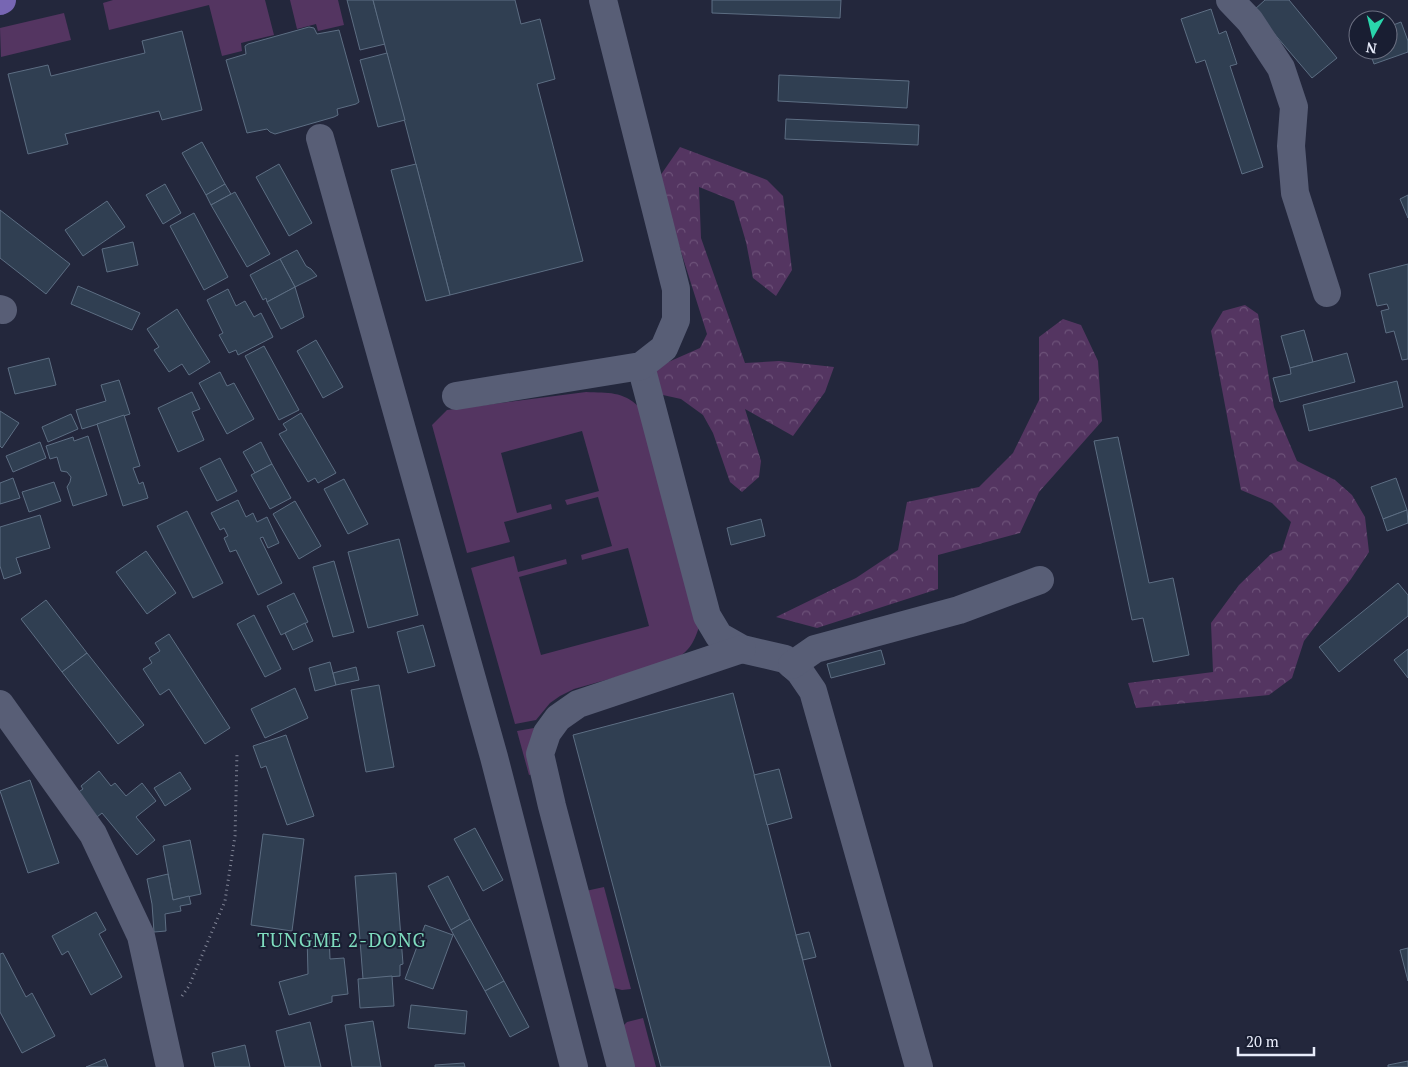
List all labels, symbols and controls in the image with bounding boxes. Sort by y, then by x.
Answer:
north arrow [1348,10,1398,60]
text: N [1364,38,1378,59]
district label: TUNGME 2-DONG [257,927,427,952]
scale bar [1238,1024,1314,1056]
text: 20 m [1246,1031,1279,1051]

